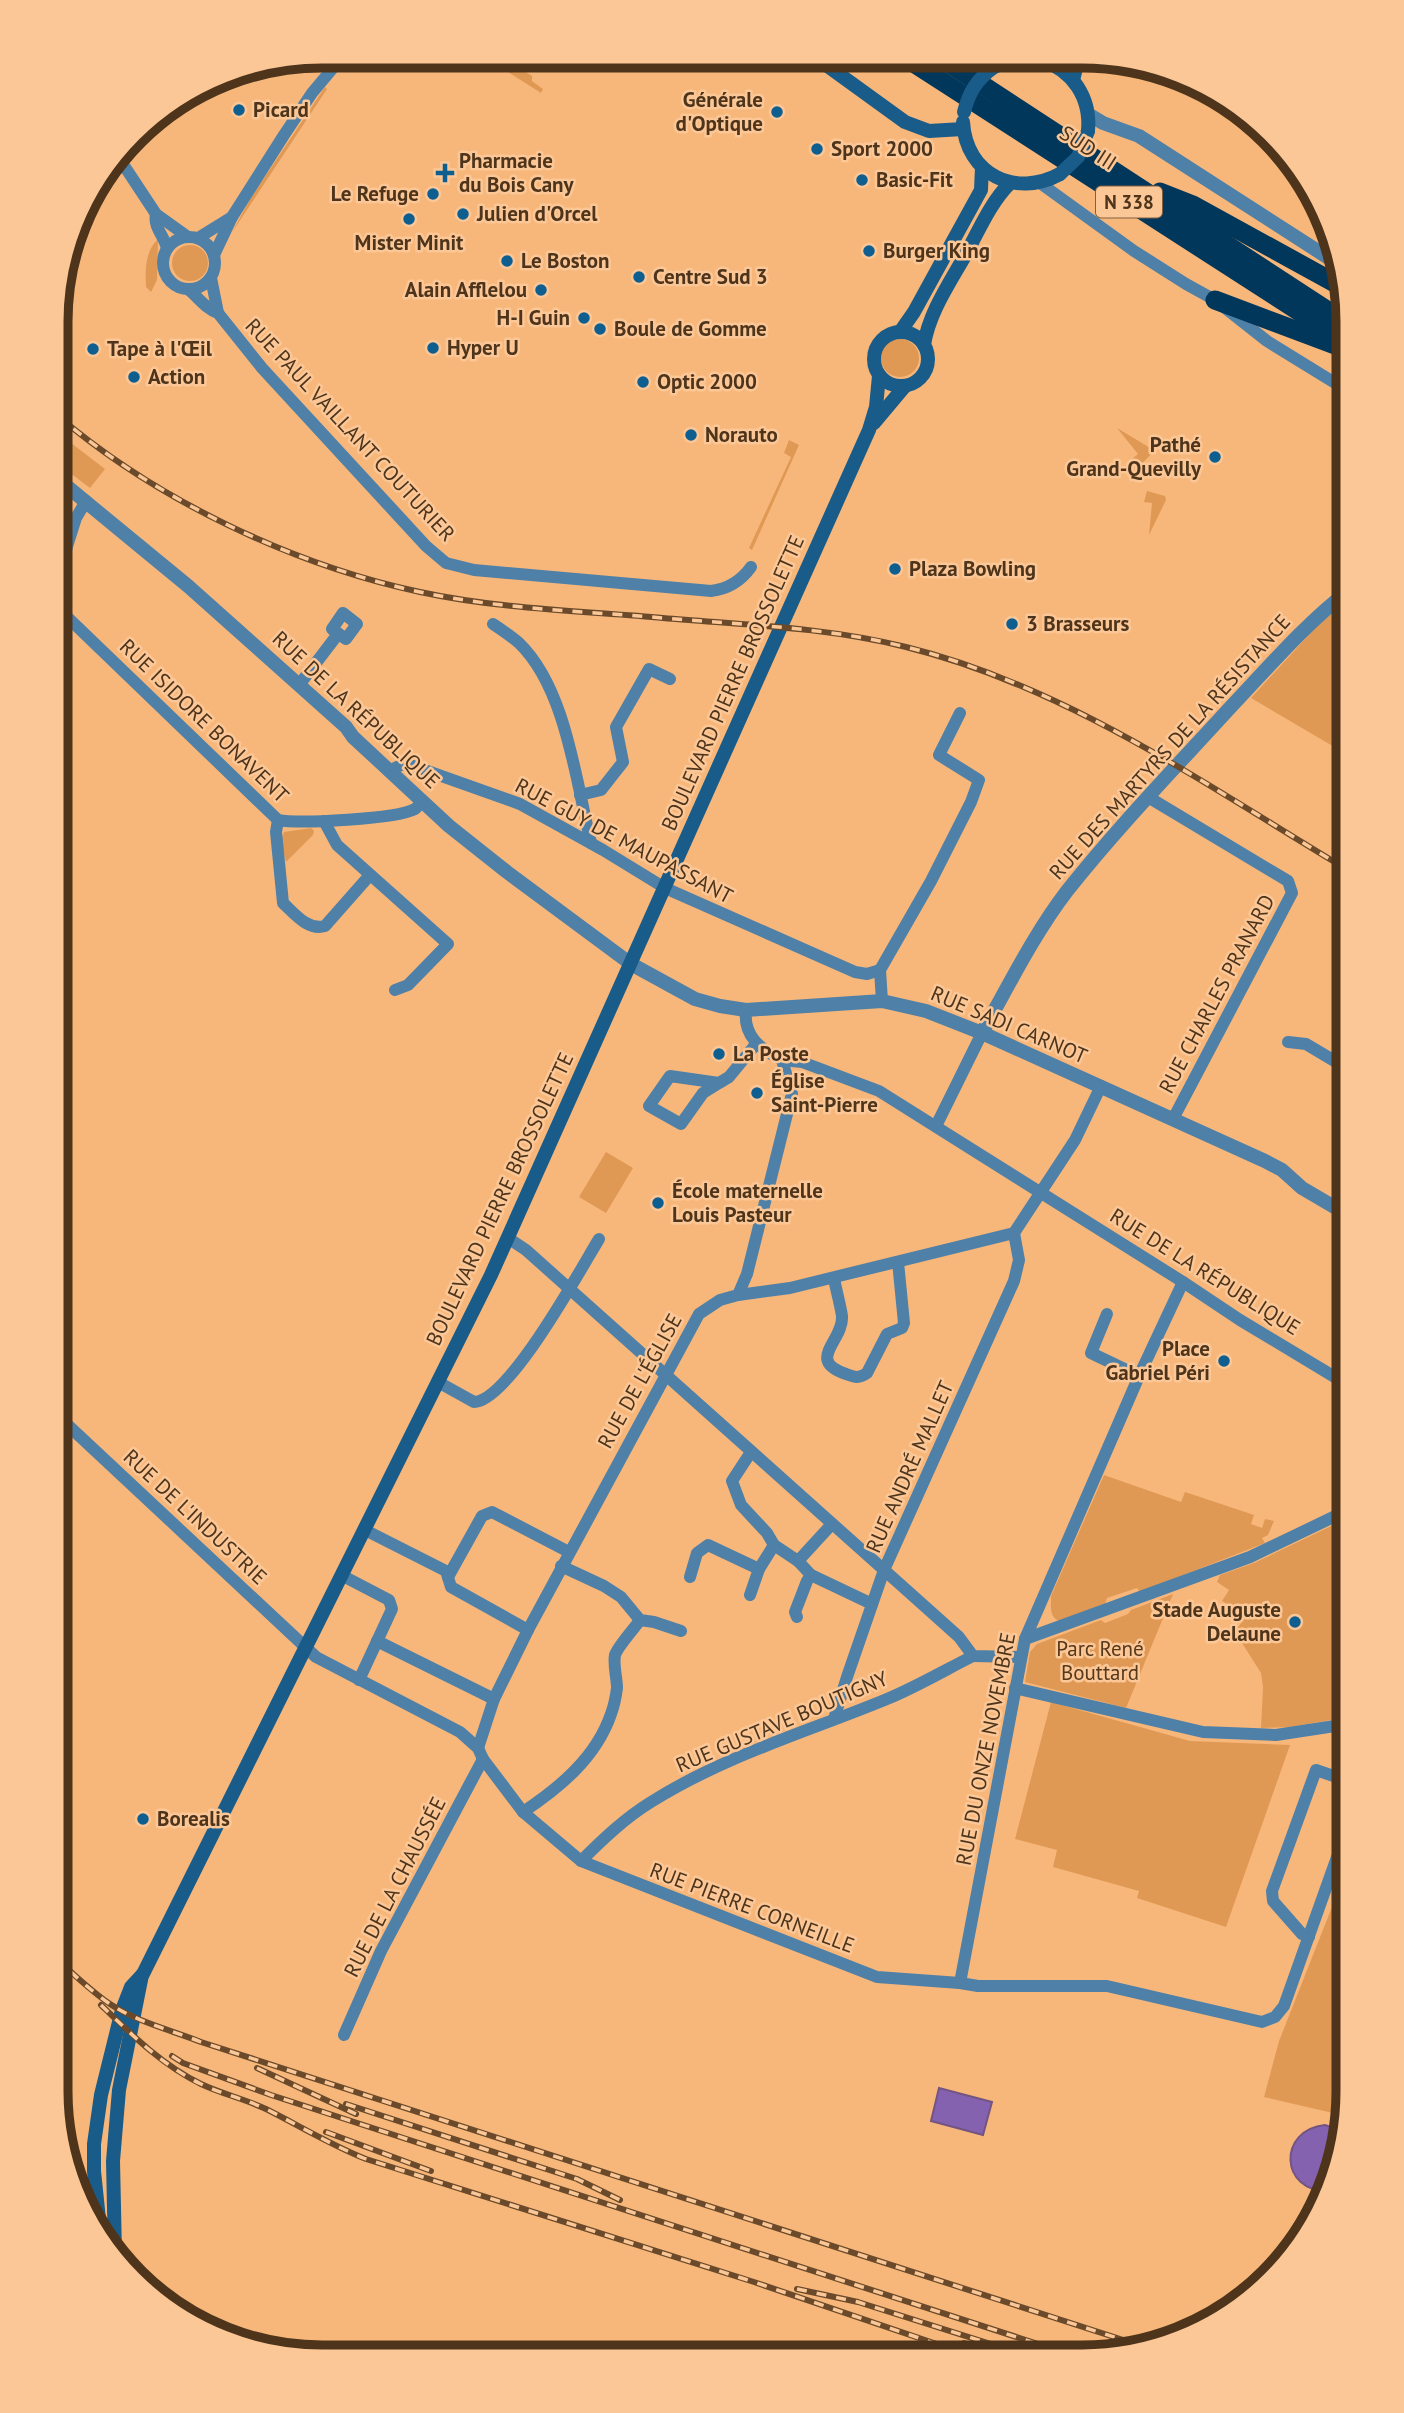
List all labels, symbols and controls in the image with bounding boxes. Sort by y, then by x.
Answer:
place label: Générale d'Optique [676,86,763,137]
place label: Picard [253,96,309,123]
marker: Picard [231,102,247,118]
marker: Générale d'Optique [769,104,785,120]
street label: SUD III [1055,119,1122,176]
place label: Sport 2000 [831,135,933,162]
marker: Sport 2000 [809,141,825,157]
place label: Pharmacie du Bois Cany [459,147,575,198]
marker: Pharmacie du Bois Cany [437,165,453,181]
place label: Basic-Fit [876,166,954,193]
marker: Basic-Fit [854,172,870,188]
place label: Le Refuge [331,180,419,207]
marker: Le Refuge [425,186,441,202]
road number: N 338 [1096,186,1162,218]
place label: Julien d'Orcel [476,200,598,227]
marker: Julien d'Orcel [455,206,471,222]
marker: Mister Minit [401,211,417,227]
place label: Mister Minit [355,229,464,256]
place label: Burger King [883,237,990,264]
marker: Burger King [861,243,877,259]
place label: Le Boston [521,247,610,274]
marker: Le Boston [499,253,515,269]
place label: Centre Sud 3 [653,263,768,290]
marker: Centre Sud 3 [631,269,647,285]
place label: Alain Afflelou [405,276,527,303]
marker: Alain Afflelou [533,282,549,298]
place label: H-I Guin [497,304,570,331]
marker: H-I Guin [576,310,592,326]
street label: RUE PAUL VAILLANT COUTURIER [240,312,461,547]
place label: Boule de Gomme [614,315,767,342]
marker: Boule de Gomme [592,321,608,337]
place label: Hyper U [447,334,519,361]
place label: Tape à l'Œil [107,335,213,362]
marker: Hyper U [425,340,441,356]
marker: Tape à l'Œil [85,341,101,357]
place label: Action [148,363,205,390]
place label: Optic 2000 [657,368,757,395]
marker: Action [126,369,142,385]
marker: Optic 2000 [635,374,651,390]
place label: Norauto [705,421,778,448]
marker: Norauto [683,427,699,443]
place label: Pathé Grand-Quevilly [1066,431,1202,482]
marker: Pathé Grand-Quevilly [1207,449,1223,465]
street label: BOULEVARD PIERRE BROSSOLETTE [655,531,810,835]
place label: Plaza Bowling [909,555,1036,582]
marker: Plaza Bowling [887,561,903,577]
street label: RUE DES MARTYRS DE LA RÉSISTANCE [1043,608,1296,885]
place label: 3 Brasseurs [1026,610,1129,637]
marker: 3 Brasseurs [1004,616,1020,632]
street label: RUE DE LA RÉPUBLIQUE [267,625,446,794]
street label: RUE ISIDORE BONAVENT [114,633,295,809]
street label: RUE GUY DE MAUPASSANT [511,772,738,910]
street label: RUE CHARLES PRANARD [1153,890,1280,1098]
street label: RUE SADI CARNOT [927,979,1092,1070]
place label: La Poste [733,1040,809,1067]
marker: La Poste [711,1046,727,1062]
street label: BOULEVARD PIERRE BROSSOLETTE [420,1048,579,1350]
place label: Église Saint-Pierre [771,1067,878,1118]
marker: Église Saint-Pierre [749,1085,765,1101]
place label: École maternelle Louis Pasteur [672,1177,823,1228]
marker: École maternelle Louis Pasteur [650,1195,666,1211]
street label: RUE DE LA RÉPUBLIQUE [1105,1202,1305,1341]
street label: RUE DE L'ÉGLISE [591,1309,688,1453]
place label: Place Gabriel Péri [1105,1335,1210,1386]
marker: Place Gabriel Péri [1216,1353,1232,1369]
street label: RUE ANDRÉ MALLET [860,1376,960,1557]
street label: RUE DE L'INDUSTRIE [118,1443,273,1590]
place label: Stade Auguste Delaune [1152,1596,1281,1647]
marker: Stade Auguste Delaune [1287,1614,1303,1630]
street label: RUE DU ONZE NOVEMBRE [950,1630,1021,1868]
park label: Parc René Bouttard [1056,1635,1144,1686]
street label: RUE GUSTAVE BOUTIGNY [672,1664,892,1778]
street label: RUE DE LA CHAUSSÉE [337,1792,452,1981]
place label: Borealis [157,1805,230,1832]
marker: Borealis [135,1811,151,1827]
street label: RUE PIERRE CORNEILLE [646,1856,858,1959]

